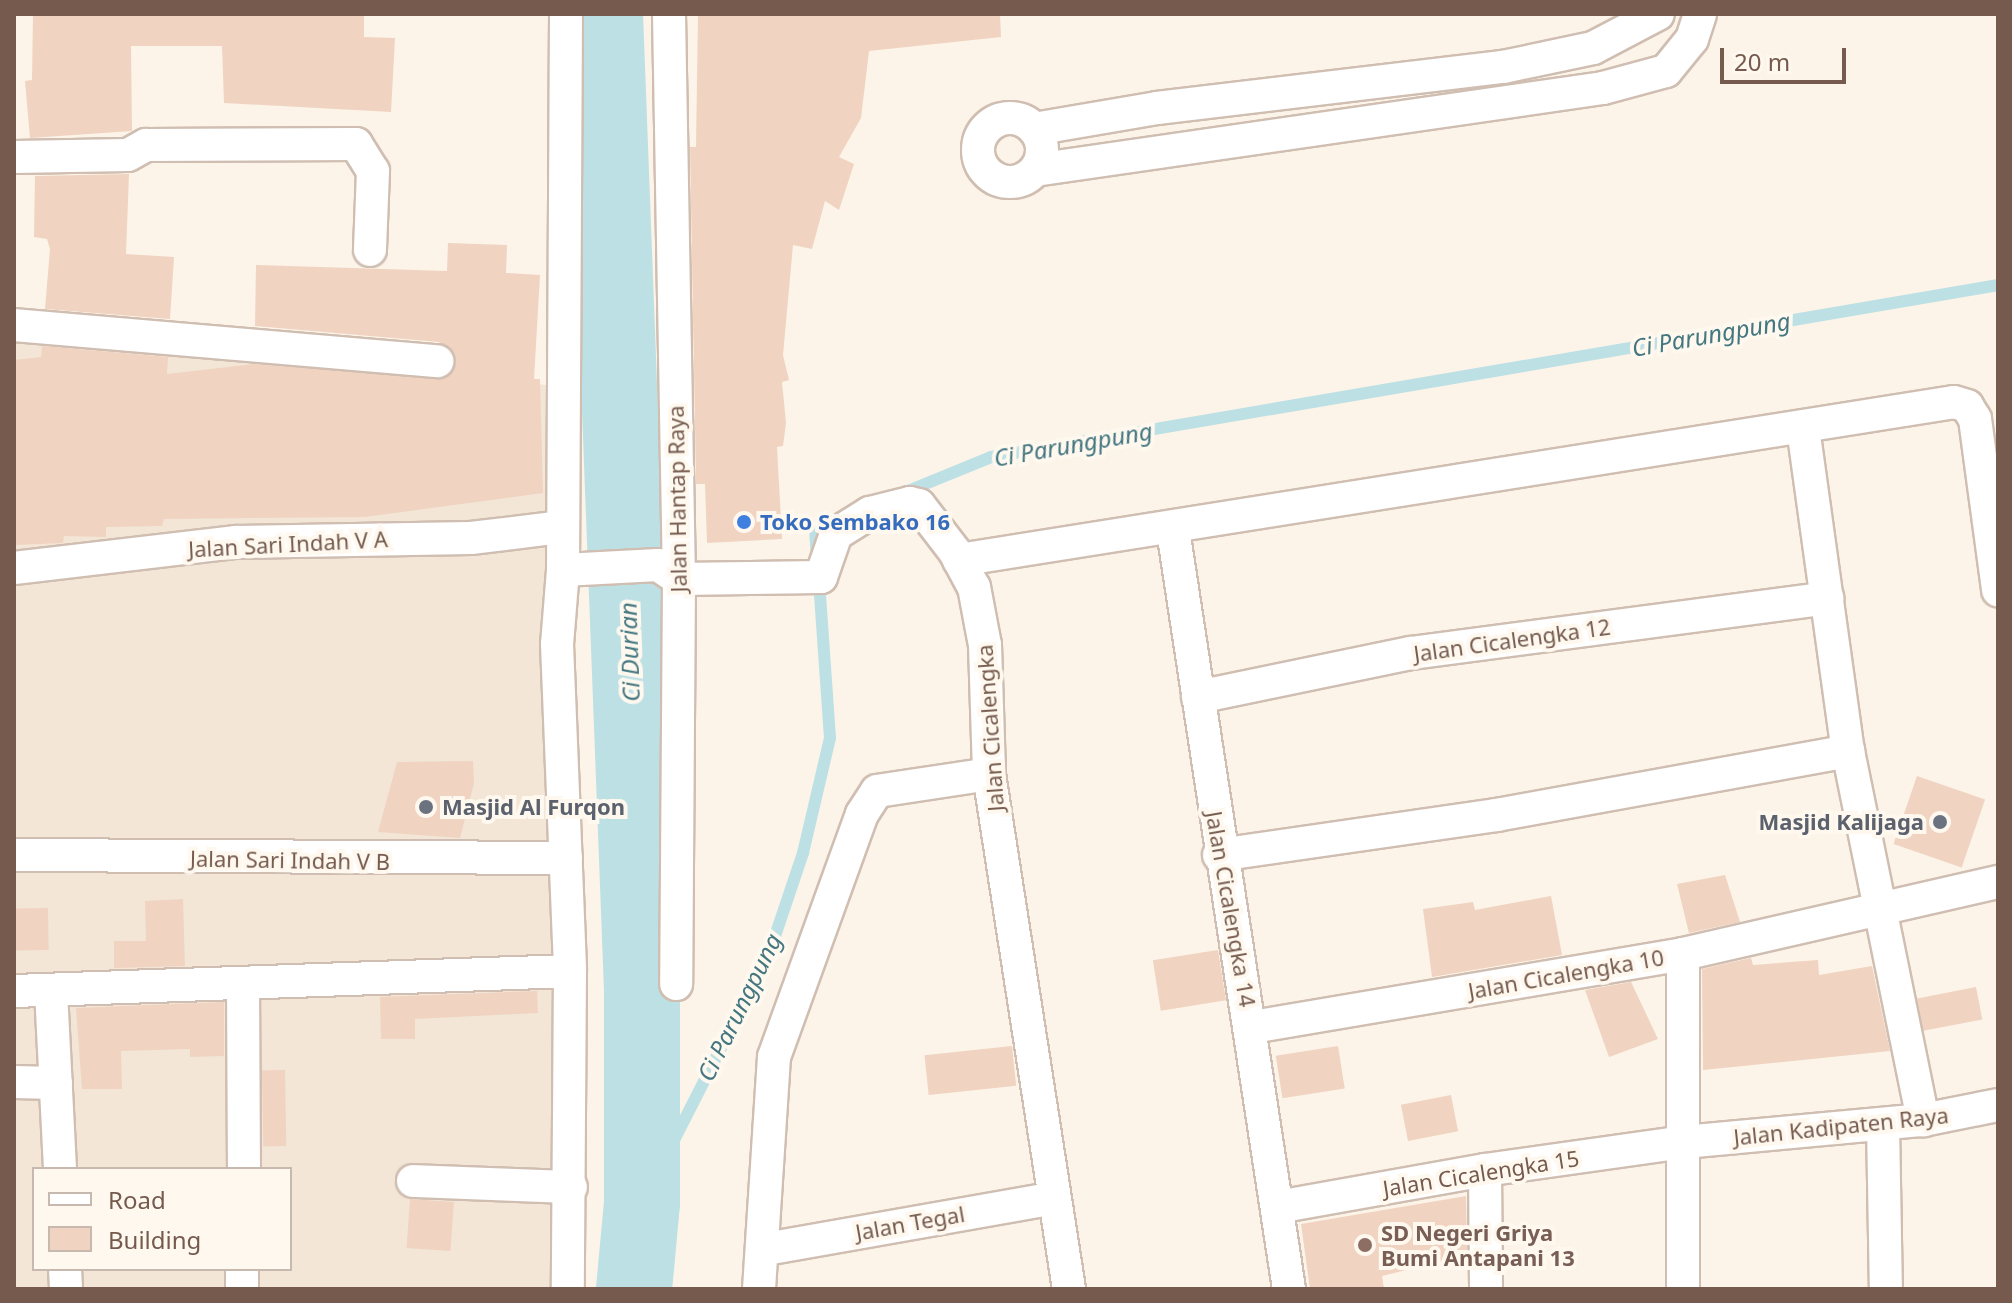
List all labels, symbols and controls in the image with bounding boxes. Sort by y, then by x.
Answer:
scale bar [1724,32,1850,82]
text: 20 m [1734,45,1790,78]
water label: Ci Parungpung [1629,306,1793,362]
street label: Jalan Hantap Raya [662,405,692,593]
water label: Ci Parungpung [991,416,1155,472]
place label: Toko Sembako 16 [760,509,950,535]
marker: Toko Sembako 16 [735,513,753,531]
street label: Jalan Sari Indah V A [188,526,388,562]
water label: Ci Durian [613,602,645,702]
street label: Jalan Cicalengka 12 [1412,613,1612,667]
street label: Jalan Cicalengka [971,644,1009,812]
place label: Masjid Al Furqon [442,794,625,820]
marker: Masjid Al Furqon [417,798,435,816]
street label: Jalan Cicalengka 14 [1201,809,1261,1009]
place label: Masjid Kalijaga [1759,809,1924,835]
marker: Masjid Kalijaga [1931,813,1949,831]
street label: Jalan Sari Indah V B [190,845,390,875]
water label: Ci Parungpung [691,929,787,1085]
street label: Jalan Cicalengka 10 [1466,944,1666,1004]
street label: Jalan Kadipaten Raya [1732,1102,1950,1150]
street label: Jalan Cicalengka 15 [1381,1144,1581,1202]
legend [32,1167,292,1271]
text: Road [108,1183,166,1216]
street label: Jalan Tegal [853,1200,967,1246]
place label: SD Negeri Griya Bumi Antapani 13 [1381,1219,1575,1270]
text: Building [108,1223,201,1256]
marker: SD Negeri Griya Bumi Antapani 13 [1356,1236,1374,1254]

